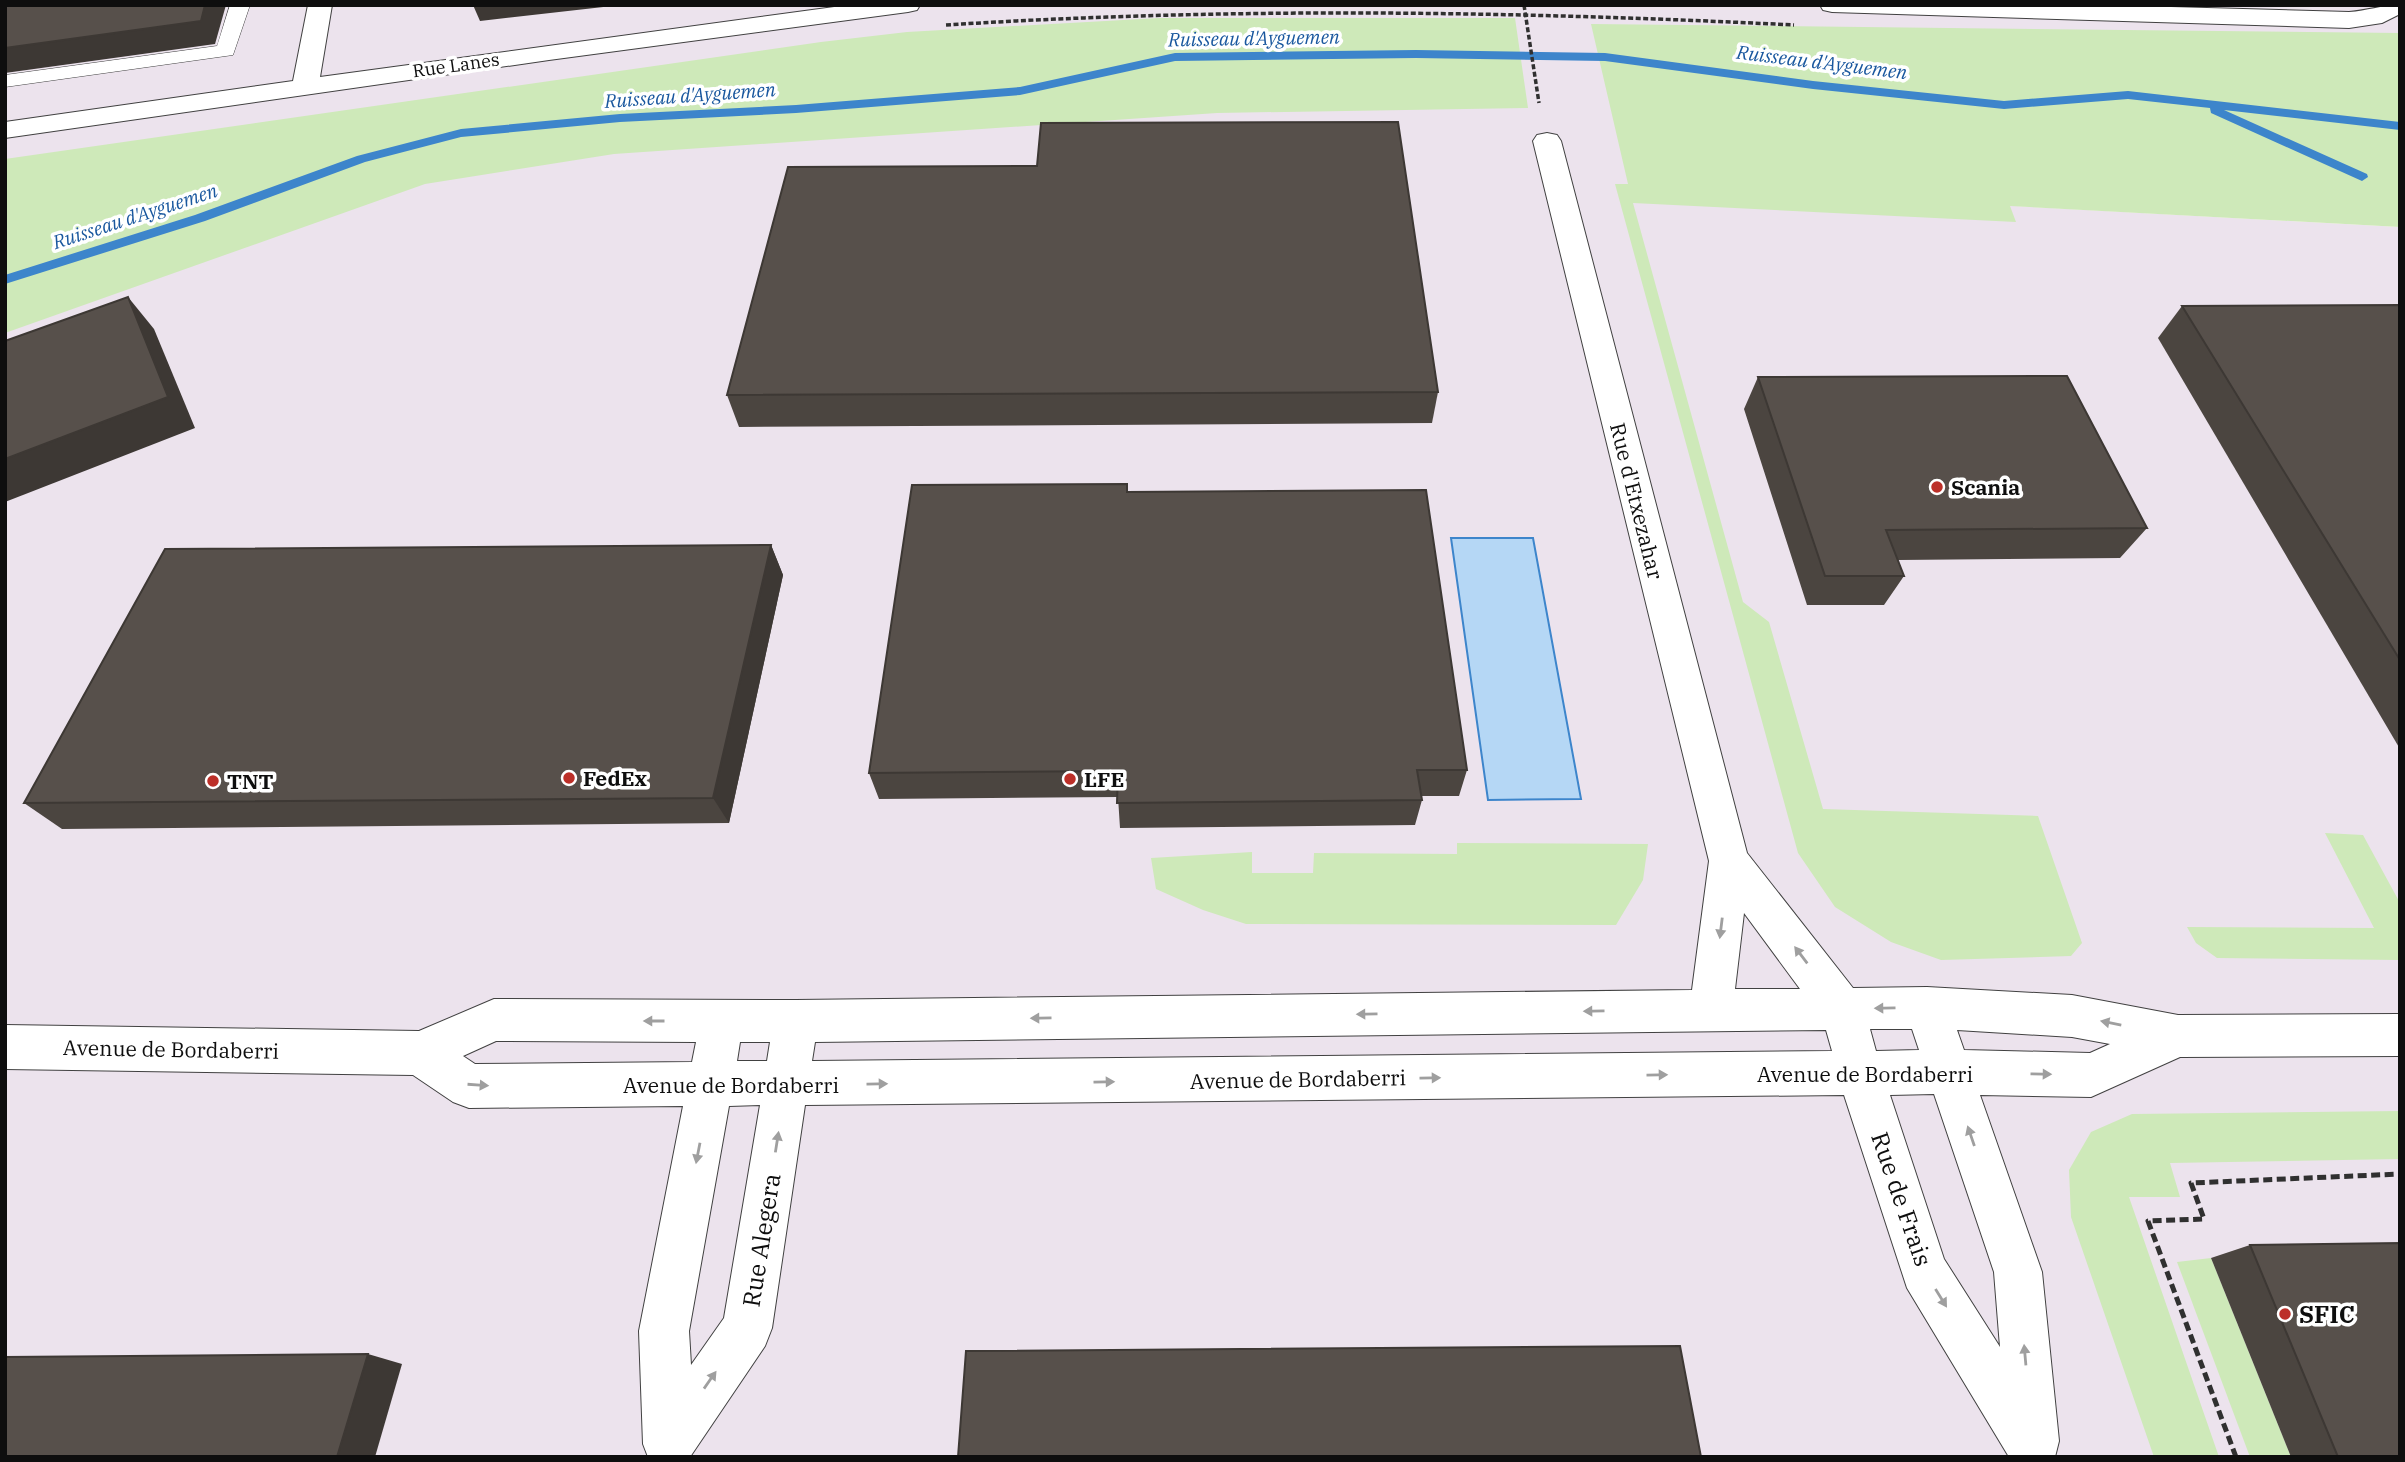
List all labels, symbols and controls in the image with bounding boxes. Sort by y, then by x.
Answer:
water label: Ruisseau d'Ayguemen [1167,25,1340,52]
water label: Ruisseau d'Ayguemen [1734,40,1909,84]
street label: Rue Lanes [411,48,501,82]
water label: Ruisseau d'Ayguemen [603,77,777,113]
water label: Ruisseau d'Ayguemen [49,178,220,254]
street label: Rue d'Etxezahar [1604,420,1670,583]
place label: Scania [1951,473,2020,501]
marker: Scania [1929,479,1945,495]
place label: FedEx [583,764,647,792]
place label: LFE [1084,765,1124,793]
place label: TNT [227,767,274,795]
marker: FedEx [561,770,577,786]
marker: LFE [1062,771,1078,787]
marker: TNT [205,773,221,789]
one-way arrow [1716,918,1727,940]
one-way arrow [1794,945,1808,964]
one-way arrow [1873,1003,1895,1014]
one-way arrow [1583,1005,1605,1017]
one-way arrow [1356,1008,1378,1020]
one-way arrow [1030,1012,1052,1024]
one-way arrow [643,1016,665,1027]
one-way arrow [2100,1018,2122,1029]
street label: Avenue de Bordaberri [63,1033,279,1065]
street label: Avenue de Bordaberri [1757,1060,1973,1088]
street label: Avenue de Bordaberri [1190,1063,1406,1095]
one-way arrow [2030,1068,2052,1080]
one-way arrow [1646,1070,1668,1081]
street label: Avenue de Bordaberri [623,1071,839,1099]
one-way arrow [1419,1072,1441,1084]
one-way arrow [1093,1076,1115,1087]
one-way arrow [866,1078,888,1090]
one-way arrow [467,1080,489,1091]
one-way arrow [1965,1126,1976,1147]
street label: Rue de Frais [1864,1128,1940,1270]
one-way arrow [772,1131,783,1153]
one-way arrow [692,1142,703,1164]
street label: Rue Alegera [735,1171,787,1309]
one-way arrow [1935,1288,1947,1307]
place label: SFIC [2299,1298,2355,1330]
marker: SFIC [2277,1306,2293,1322]
one-way arrow [2020,1344,2031,1366]
one-way arrow [703,1371,717,1389]

